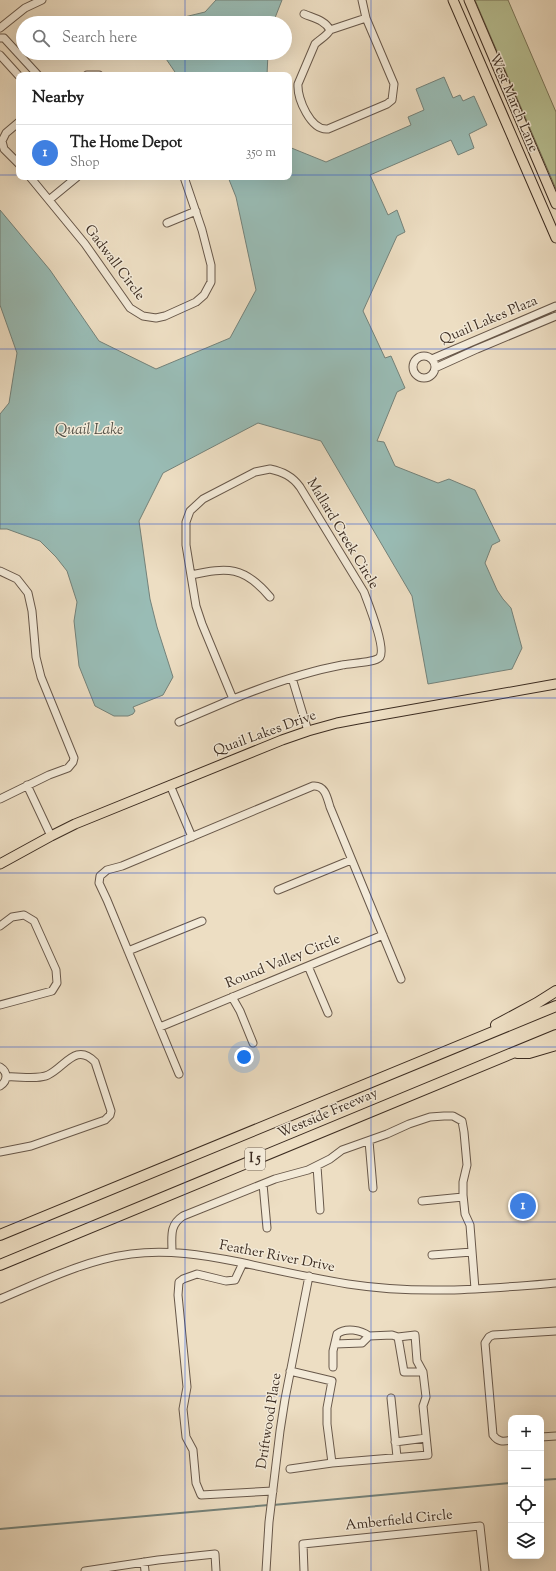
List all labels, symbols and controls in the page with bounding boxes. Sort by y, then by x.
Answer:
search box [16,16,292,60]
icon: search [30,27,52,49]
text: Search here [62,28,137,49]
street label: West March Lane [483,51,543,155]
text: Nearby [32,86,84,110]
text: The Home Depot [70,133,182,154]
text: 1 [43,144,47,162]
text: 350 m [246,144,276,162]
text: Shop [70,154,99,172]
street label: Gadwall Circle [79,221,149,305]
street label: Quail Lakes Plaza [437,291,541,351]
water label: Quail Lake [55,420,123,441]
street label: Mallard Creek Circle [301,475,383,593]
street label: Quail Lakes Drive [211,706,319,762]
street label: Round Valley Circle [223,930,343,994]
your location [234,1047,254,1067]
street label: Westside Freeway [275,1084,381,1144]
road number: I 5 [245,1148,265,1170]
pin: 1 [510,1191,536,1221]
street label: Feather River Drive [218,1236,336,1278]
street label: Driftwood Place [253,1371,287,1471]
map controls [508,1415,544,1559]
button: + [508,1415,544,1451]
button: − [508,1451,544,1487]
button: locate [508,1487,544,1523]
street label: Amberfield Circle [344,1505,454,1537]
button: layers [508,1523,544,1559]

